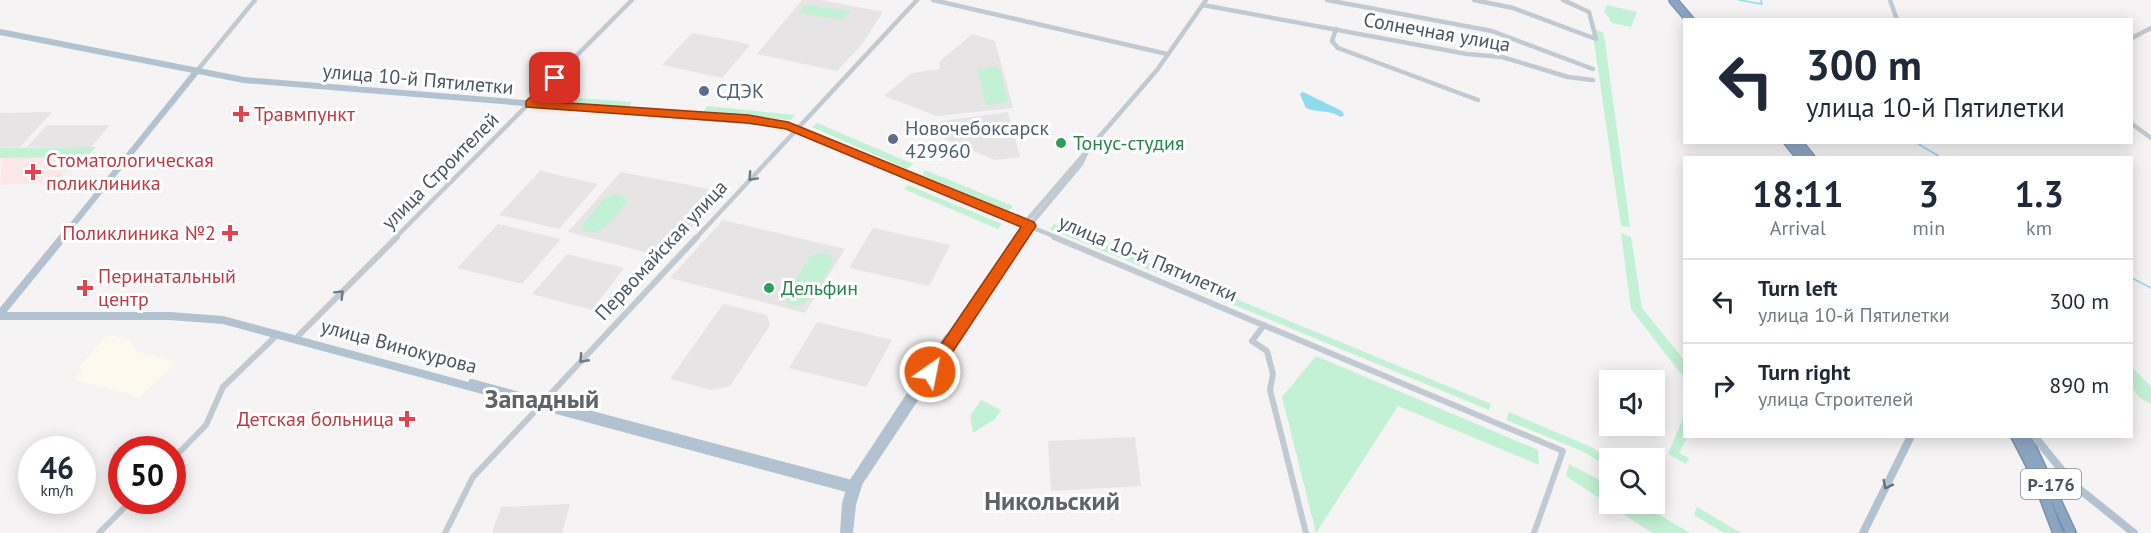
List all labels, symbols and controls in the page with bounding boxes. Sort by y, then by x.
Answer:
street label: Солнечная улица [1362,6,1512,58]
text: 300 m [1806,37,1922,92]
icon: left [1707,42,1785,120]
pin [529,52,580,103]
street label: улица 10-й Пятилетки [321,58,515,100]
icon: arrive [538,61,571,94]
place label: СДЭК [716,78,764,104]
marker: СДЭК [697,84,711,98]
text: улица 10-й Пятилетки [1806,90,2065,124]
place label: Травмпункт [254,101,355,127]
marker: Травмпункт [232,105,250,123]
street label: улица Строителей [376,107,504,235]
place label: Новочебоксарск 429960 [905,115,1049,164]
place label: Тонус-студия [1073,130,1185,156]
marker: Новочебоксарск 429960 [886,132,900,146]
marker: Тонус-студия [1054,136,1068,150]
place label: Cтоматологическая поликлиника [46,147,214,196]
marker: Cтоматологическая поликлиника [24,163,42,181]
one-way arrow [748,170,759,180]
text: 18:11 [1752,170,1843,217]
text: 3 [1919,170,1939,217]
text: 1.3 [2014,170,2064,217]
street label: Первомайская улица [589,174,733,326]
street label: улица 10-й Пятилетки [1055,209,1241,307]
text: Arrival [1770,215,1826,241]
text: min [1913,215,1945,241]
text: km [2026,215,2052,241]
place label: Поликлиника №2 [62,220,216,246]
marker: Поликлиника №2 [221,224,239,242]
place label: Перинатальный центр [98,263,236,312]
text: Turn left [1758,274,1838,302]
place label: Дельфин [781,275,858,301]
marker: Перинатальный центр [76,279,94,297]
marker: Дельфин [762,281,776,295]
icon: left [1707,285,1740,318]
text: 300 m [2049,287,2109,315]
one-way arrow [334,290,344,301]
text: улица 10-й Пятилетки [1758,302,1950,328]
street label: улица Винокурова [318,313,480,379]
position arrow [898,340,962,404]
one-way arrow [579,352,590,363]
text: Turn right [1758,358,1850,386]
icon: right [1707,369,1740,402]
map controls [1599,370,1665,514]
button: sound [1599,370,1665,436]
text: 890 m [2049,371,2109,399]
district label: Западный [485,382,599,415]
text: улица Строителей [1758,386,1913,412]
place label: Детская больница [237,406,394,432]
marker: Детская больница [398,410,416,428]
speed limit sign: 50 [108,436,186,514]
text: 46 [40,448,74,487]
button: search [1599,448,1665,514]
road number: Р-176 [2021,469,2081,499]
one-way arrow [1883,478,1894,489]
text: km/h [41,481,73,500]
district label: Никольский [984,484,1120,517]

